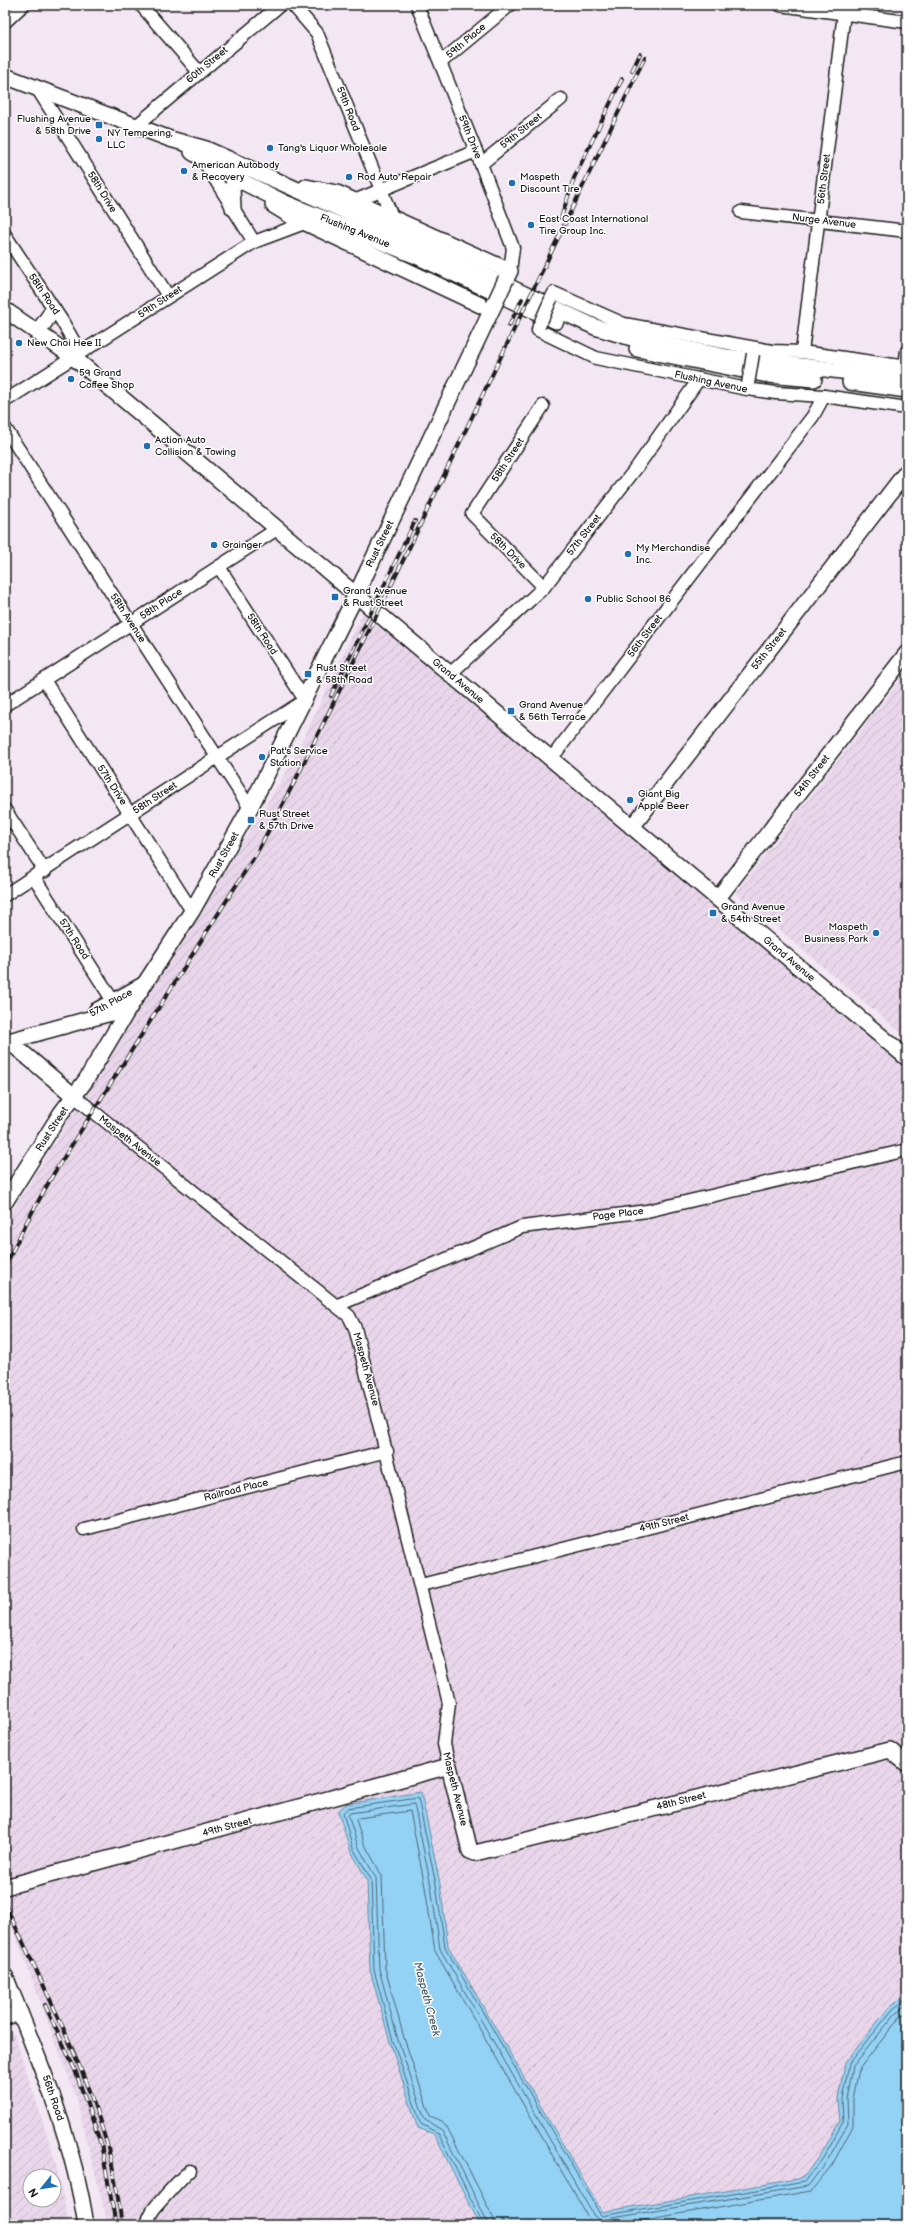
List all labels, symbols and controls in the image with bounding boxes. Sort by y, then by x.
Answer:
street label: 59th Place [444,21,488,61]
street label: 60th Street [184,44,230,86]
street label: 59th Road [334,85,362,133]
street label: 59th Street [498,111,544,151]
place label: Flushing Avenue & 58th Drive [17,113,91,137]
street label: 59th Drive [456,113,484,161]
marker: Flushing Avenue & 58th Drive [94,120,104,130]
place label: NY Tempering, LLC [107,127,173,151]
marker: NY Tempering, LLC [94,134,104,144]
place label: Tang's Liquor Wholesale [278,142,387,154]
marker: Tang's Liquor Wholesale [265,143,275,153]
street label: 56th Street [815,153,833,205]
place label: American Autobody & Recovery [192,159,280,183]
marker: American Autobody & Recovery [179,166,189,176]
street label: 58th Drive [85,169,119,215]
place label: Rod Auto Repair [357,171,432,183]
place label: Maspeth Discount Tire [520,171,580,195]
marker: Rod Auto Repair [344,172,354,182]
marker: Maspeth Discount Tire [507,178,517,188]
street label: Nurge Avenue [791,211,857,231]
street label: Flushing Avenue [318,212,392,250]
place label: East Coast International Tire Group Inc. [539,213,648,237]
marker: East Coast International Tire Group Inc. [526,220,536,230]
street label: 58th Road [26,271,62,317]
street label: 59th Street [136,283,184,321]
place label: New Choi Hee II [27,337,101,349]
marker: New Choi Hee II [14,338,24,348]
place label: 59 Grand Coffee Shop [79,367,134,391]
street label: Flushing Avenue [673,368,749,396]
marker: 59 Grand Coffee Shop [66,374,76,384]
place label: Action Auto Collision & Towing [155,434,236,458]
street label: 58th Street [489,436,527,484]
marker: Action Auto Collision & Towing [142,441,152,451]
street label: 57th Street [564,512,604,558]
street label: Rust Street [364,519,396,569]
street label: 58th Drive [487,530,529,572]
place label: Grainger [222,539,262,551]
marker: Grainger [209,540,219,550]
place label: My Merchandise Inc. [636,542,710,566]
marker: My Merchandise Inc. [623,549,633,559]
place label: Grand Avenue & Rust Street [343,585,407,609]
street label: 58th Place [138,586,185,622]
street label: 58th Avenue [108,591,148,645]
marker: Grand Avenue & Rust Street [330,592,340,602]
place label: Public School 86 [596,593,671,605]
marker: Public School 86 [583,594,593,604]
street label: 58th Road [244,611,280,657]
street label: 56th Street [625,612,665,660]
street label: 55th Street [749,626,789,672]
street label: Grand Avenue [430,656,486,706]
place label: Rust Street & 58th Road [316,662,373,686]
marker: Rust Street & 58th Road [303,669,313,679]
place label: Grand Avenue & 56th Terrace [519,699,586,723]
marker: Grand Avenue & 56th Terrace [506,706,516,716]
place label: Pat's Service Station [270,745,328,769]
marker: Pat's Service Station [257,752,267,762]
street label: 54th Street [792,752,832,800]
street label: 57th Drive [95,763,129,807]
street label: 58th Street [131,779,179,817]
place label: Giant Big Apple Beer [638,788,689,812]
marker: Giant Big Apple Beer [625,795,635,805]
place label: Rust Street & 57th Drive [259,808,314,832]
marker: Rust Street & 57th Drive [246,815,256,825]
street label: Rust Street [206,830,242,880]
place label: Grand Avenue & 54th Street [721,901,785,925]
marker: Grand Avenue & 54th Street [708,908,718,918]
street label: 57th Road [56,916,92,962]
place label: Maspeth Business Park [804,921,868,945]
marker: Maspeth Business Park [871,928,881,938]
street label: Grand Avenue [761,934,817,984]
street label: 57th Place [87,986,135,1020]
street label: Rust Street [33,1104,71,1154]
street label: Maspeth Avenue [96,1113,164,1169]
street label: Page Place [592,1205,644,1223]
street label: Maspeth Avenue [350,1331,382,1407]
street label: Railroad Place [203,1476,269,1504]
street label: 49th Street [638,1511,690,1535]
street label: Maspeth Avenue [440,1751,470,1827]
street label: 48th Street [655,1789,707,1813]
street label: 49th Street [201,1815,253,1839]
water label: Maspeth Creek [411,1961,443,2038]
street label: 56th Road [40,2074,66,2123]
north arrow [22,2168,62,2208]
text: N [26,2186,41,2200]

